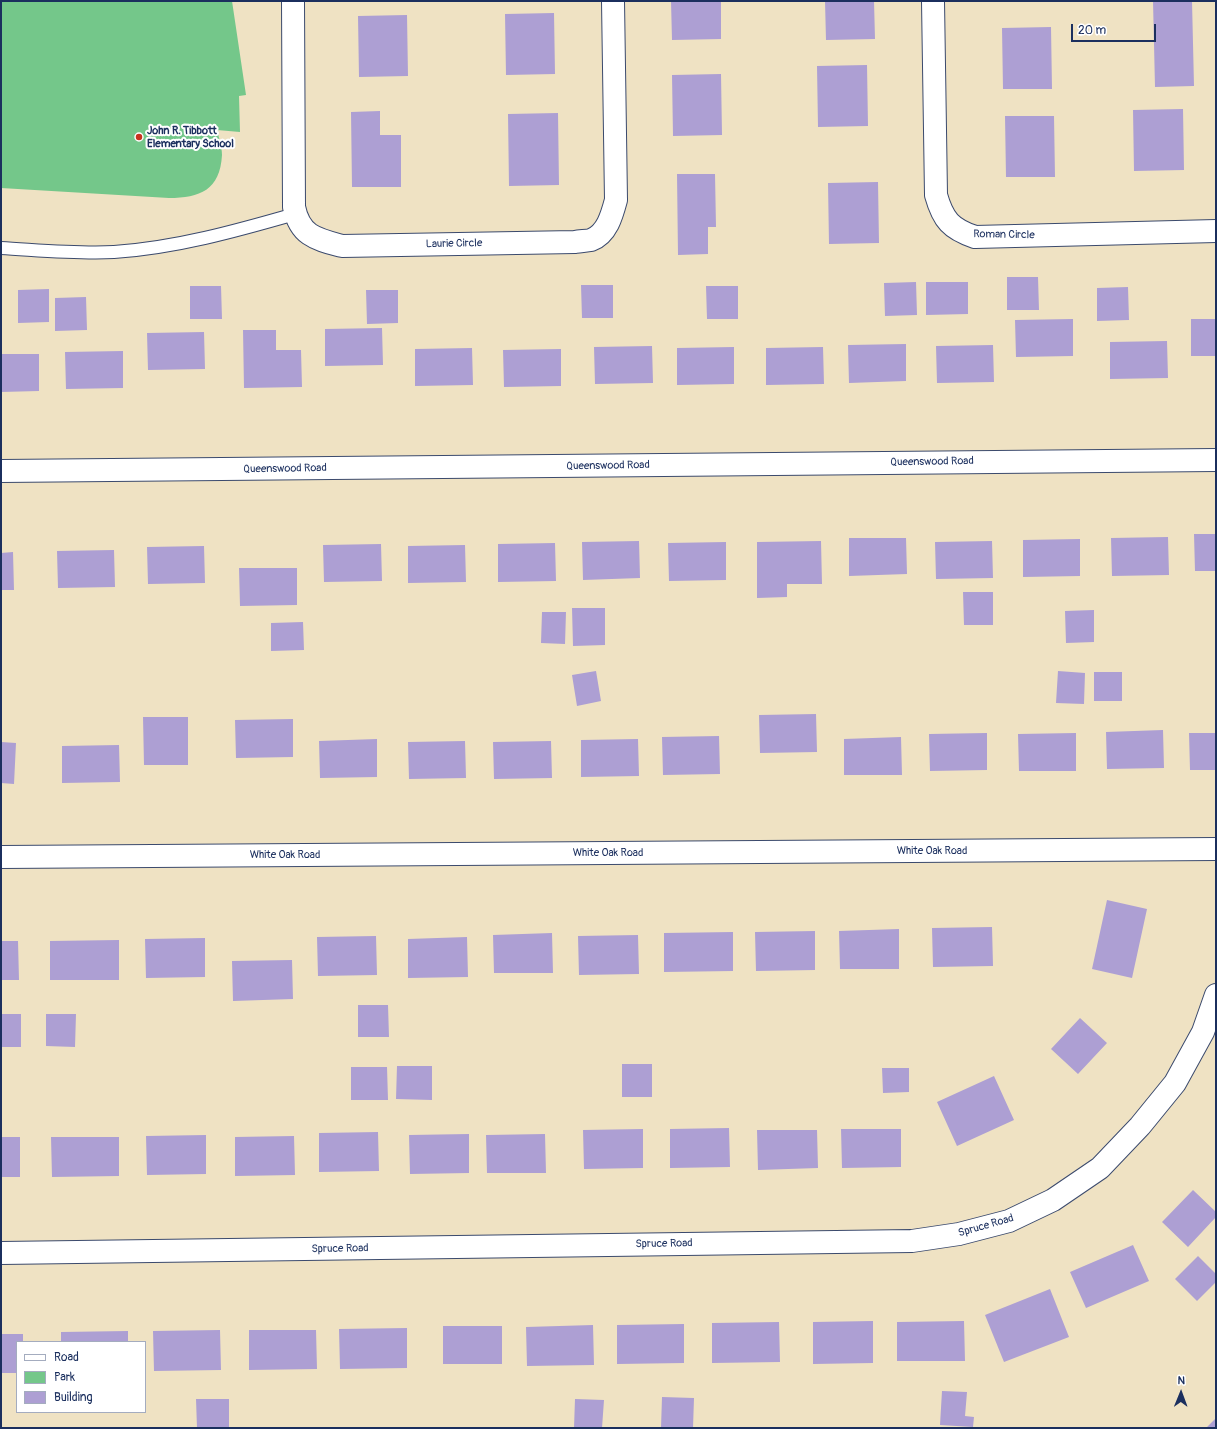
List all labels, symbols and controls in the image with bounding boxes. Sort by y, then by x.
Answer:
scale bar [1073,16,1158,42]
text: 20 m [1078,23,1106,38]
place label: John R. Tibbott Elementary School [147,124,234,150]
marker: John R. Tibbott Elementary School [134,132,144,142]
street label: Roman Circle [973,228,1035,242]
street label: Laurie Circle [426,237,482,251]
street label: Queenswood Road [890,455,974,469]
street label: Queenswood Road [566,459,650,473]
street label: Queenswood Road [243,462,327,476]
street label: White Oak Road [897,844,967,858]
street label: White Oak Road [573,846,643,860]
street label: White Oak Road [250,848,320,862]
street label: Spruce Road [957,1212,1015,1240]
street label: Spruce Road [635,1237,693,1251]
street label: Spruce Road [311,1242,369,1256]
legend [16,1341,146,1413]
text: Road [54,1350,79,1365]
text: Park [54,1370,75,1385]
north arrow [1161,1373,1201,1413]
text: N [1177,1374,1185,1387]
text: Building [54,1390,93,1405]

